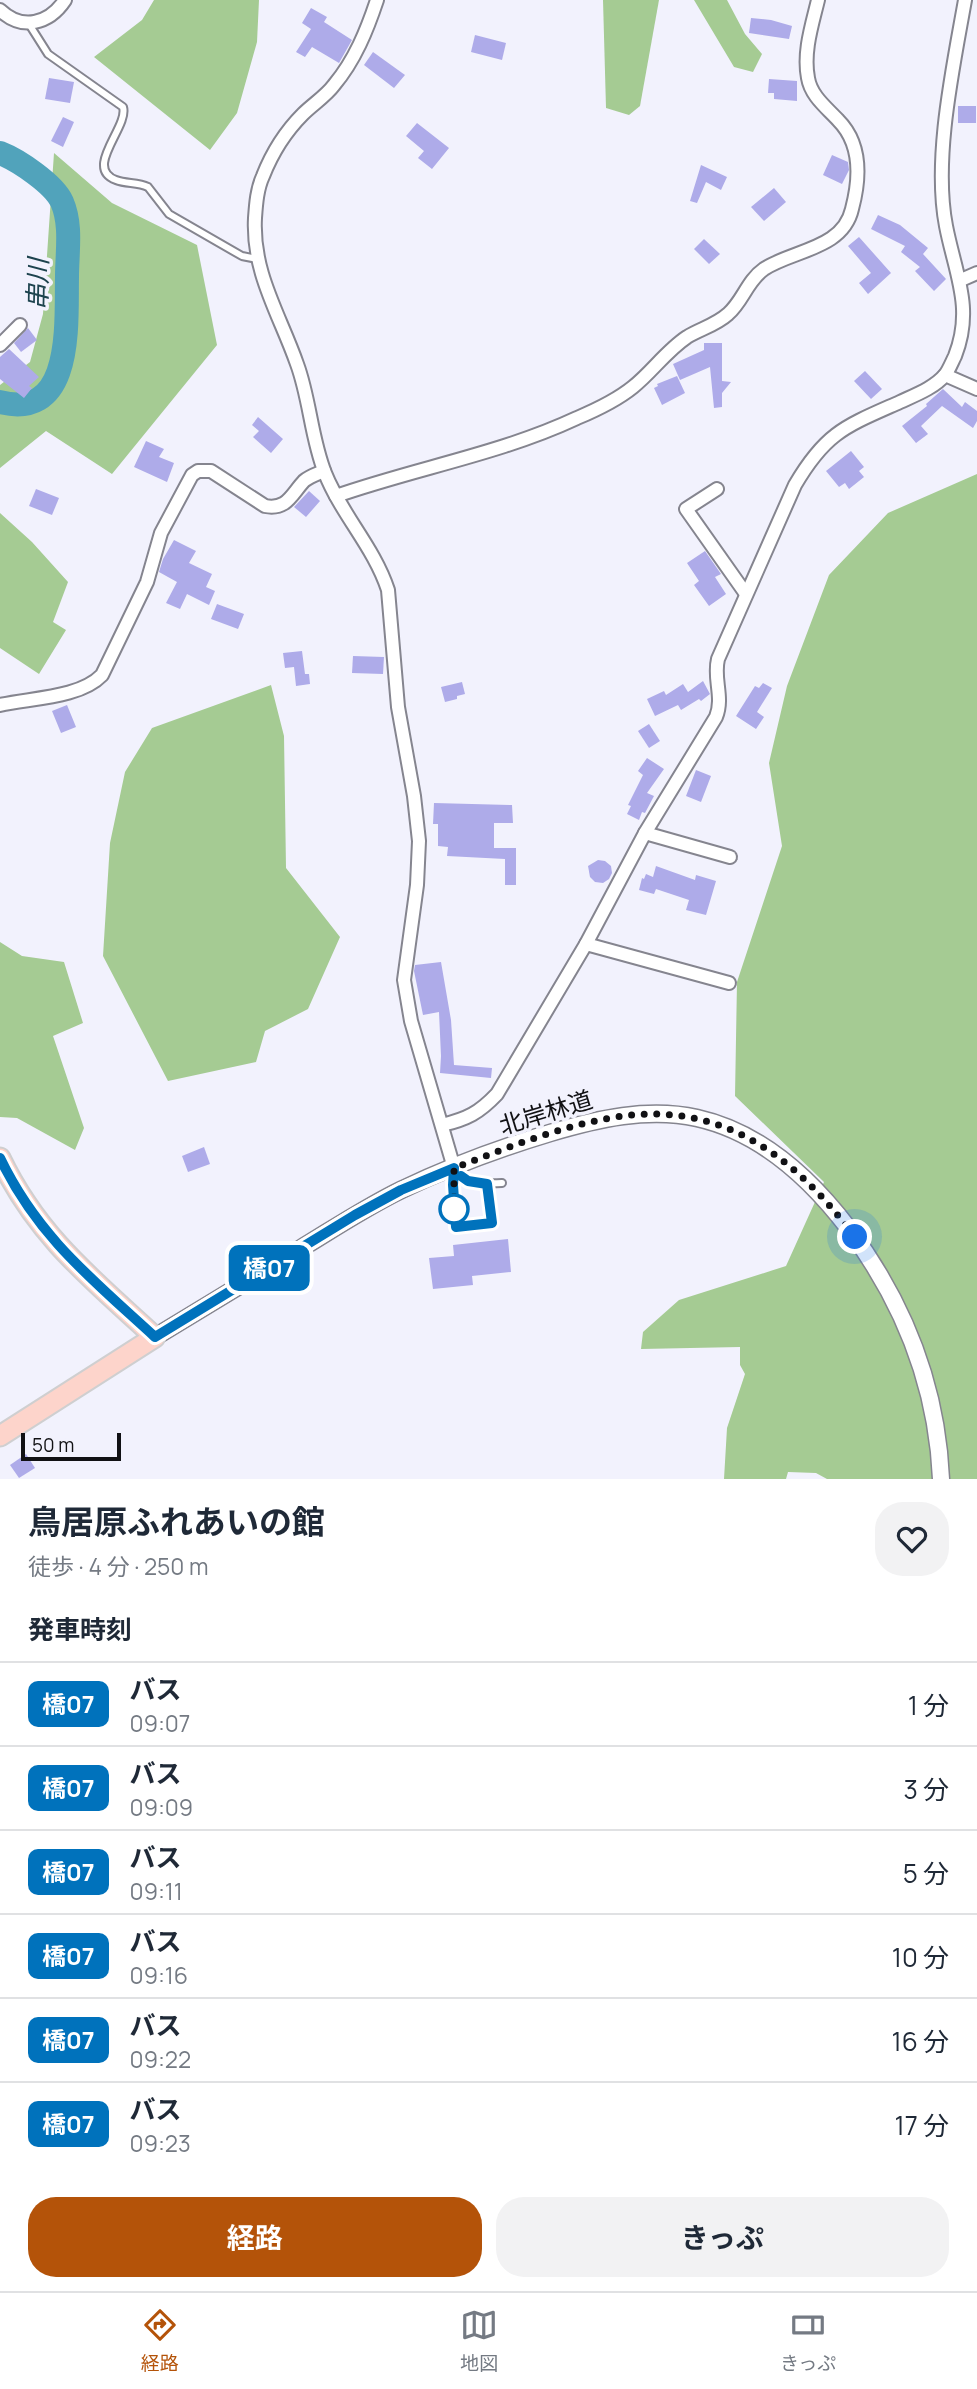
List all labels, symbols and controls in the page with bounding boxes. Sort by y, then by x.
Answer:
water label: 串川 [19,255,56,310]
street label: 北岸林道 [495,1082,596,1141]
unlabelled marker [439,1194,469,1224]
your location [837,1219,872,1254]
line badge: 橋07 [229,1245,309,1291]
text: 橋07 [243,1251,295,1284]
scale bar [21,1430,121,1462]
text: 50 m [32,1432,74,1458]
text: 鳥居原ふれあいの館 [28,1499,325,1544]
button: heart [875,1502,949,1576]
text: 徒歩 · 4 分 · 250 m [28,1550,209,1582]
text: 発車時刻 [28,1611,132,1647]
text: バス [130,1671,182,1707]
text: 橋07 [42,1687,95,1720]
text: 1 分 [908,1687,949,1723]
text: 09:07 [130,1707,190,1739]
text: バス [130,1755,182,1791]
text: 橋07 [42,1771,95,1804]
text: 3 分 [903,1771,949,1807]
text: 09:09 [130,1791,193,1823]
text: バス [130,1839,182,1875]
text: 橋07 [42,1855,95,1888]
text: 5 分 [903,1855,949,1891]
text: 09:11 [130,1875,183,1907]
text: バス [130,1923,182,1959]
text: 橋07 [42,1939,95,1972]
text: 10 分 [892,1939,949,1975]
text: 09:16 [130,1959,188,1991]
text: バス [130,2007,182,2043]
text: 橋07 [42,2023,95,2056]
text: 16 分 [892,2023,949,2059]
text: 09:22 [130,2043,191,2075]
text: バス [130,2091,182,2127]
text: 橋07 [42,2107,95,2140]
text: 17 分 [895,2107,949,2143]
text: 09:23 [130,2127,191,2159]
button: 経路 [28,2197,482,2277]
button: きっぷ [496,2197,949,2277]
tab: 経路 [141,2306,179,2376]
tab: 地図 [460,2306,498,2376]
tab: きっぷ [780,2306,836,2376]

